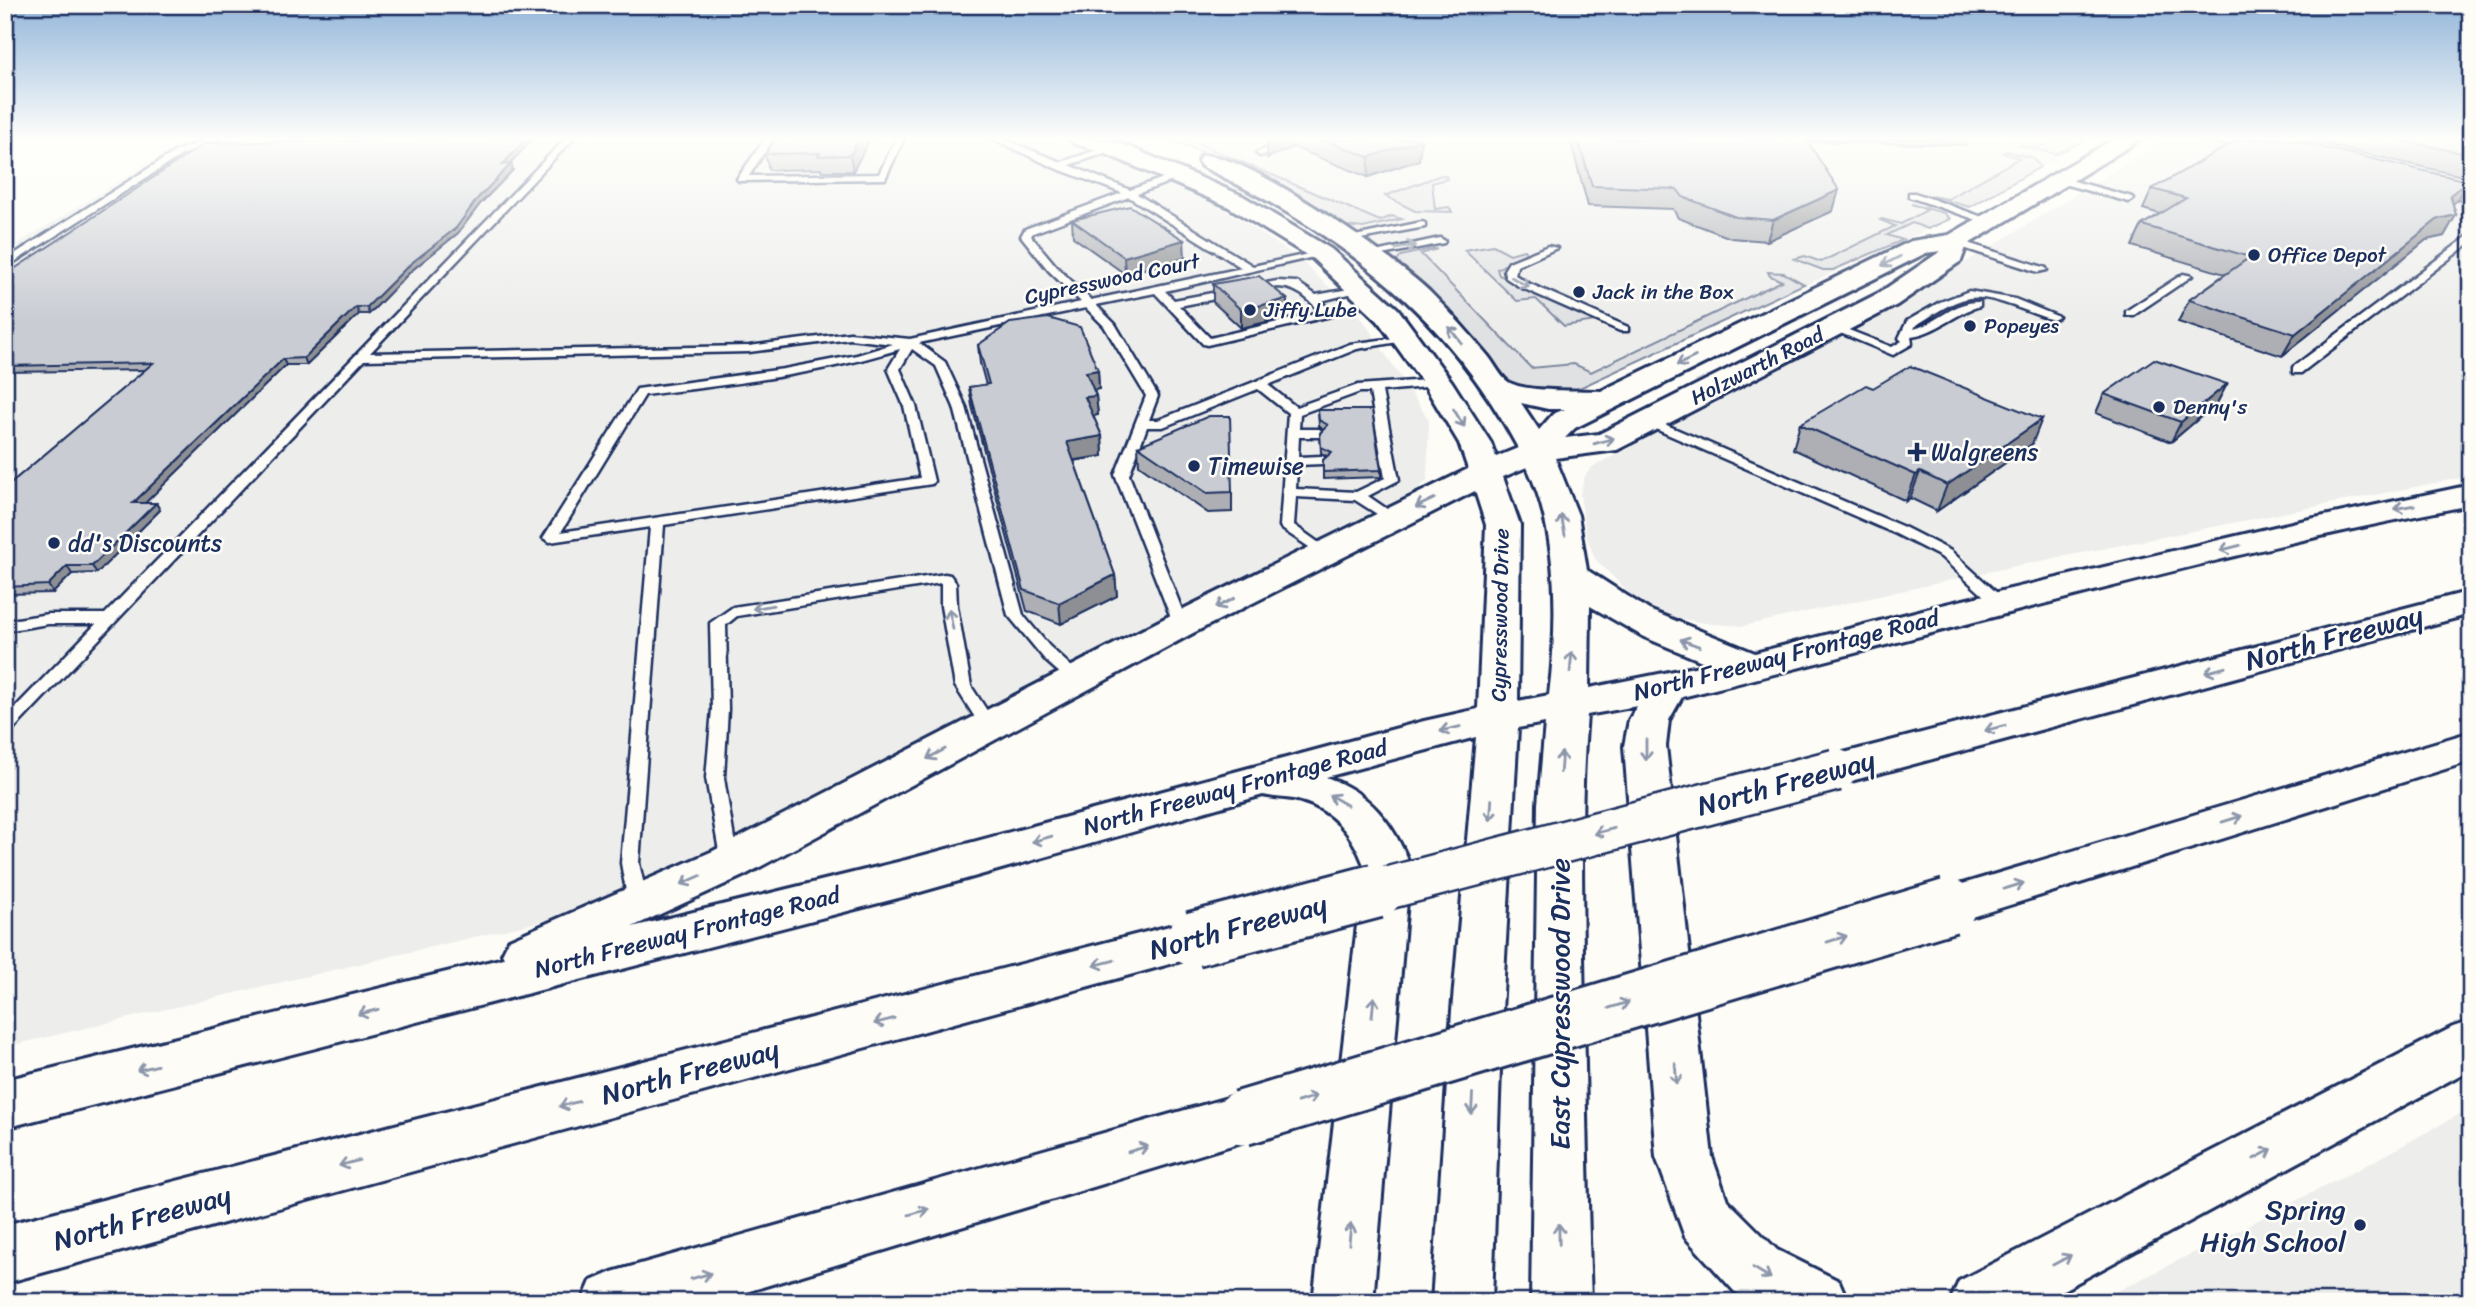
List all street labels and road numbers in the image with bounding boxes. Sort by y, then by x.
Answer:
street label: Cypresswood Court [1021,242,1205,316]
street label: Holzwarth Road [1684,315,1832,416]
street label: Cypresswood Drive [1479,528,1521,702]
street label: North Freeway [2239,591,2429,685]
street label: North Freeway Frontage Road [1629,596,1945,713]
street label: North Freeway Frontage Road [1078,726,1393,848]
street label: North Freeway [1691,736,1881,830]
street label: East Cypresswood Drive [1535,858,1584,1150]
street label: North Freeway Frontage Road [530,873,846,990]
street label: North Freeway [1143,880,1333,974]
street label: North Freeway [595,1025,785,1119]
street label: North Freeway [47,1171,237,1265]

